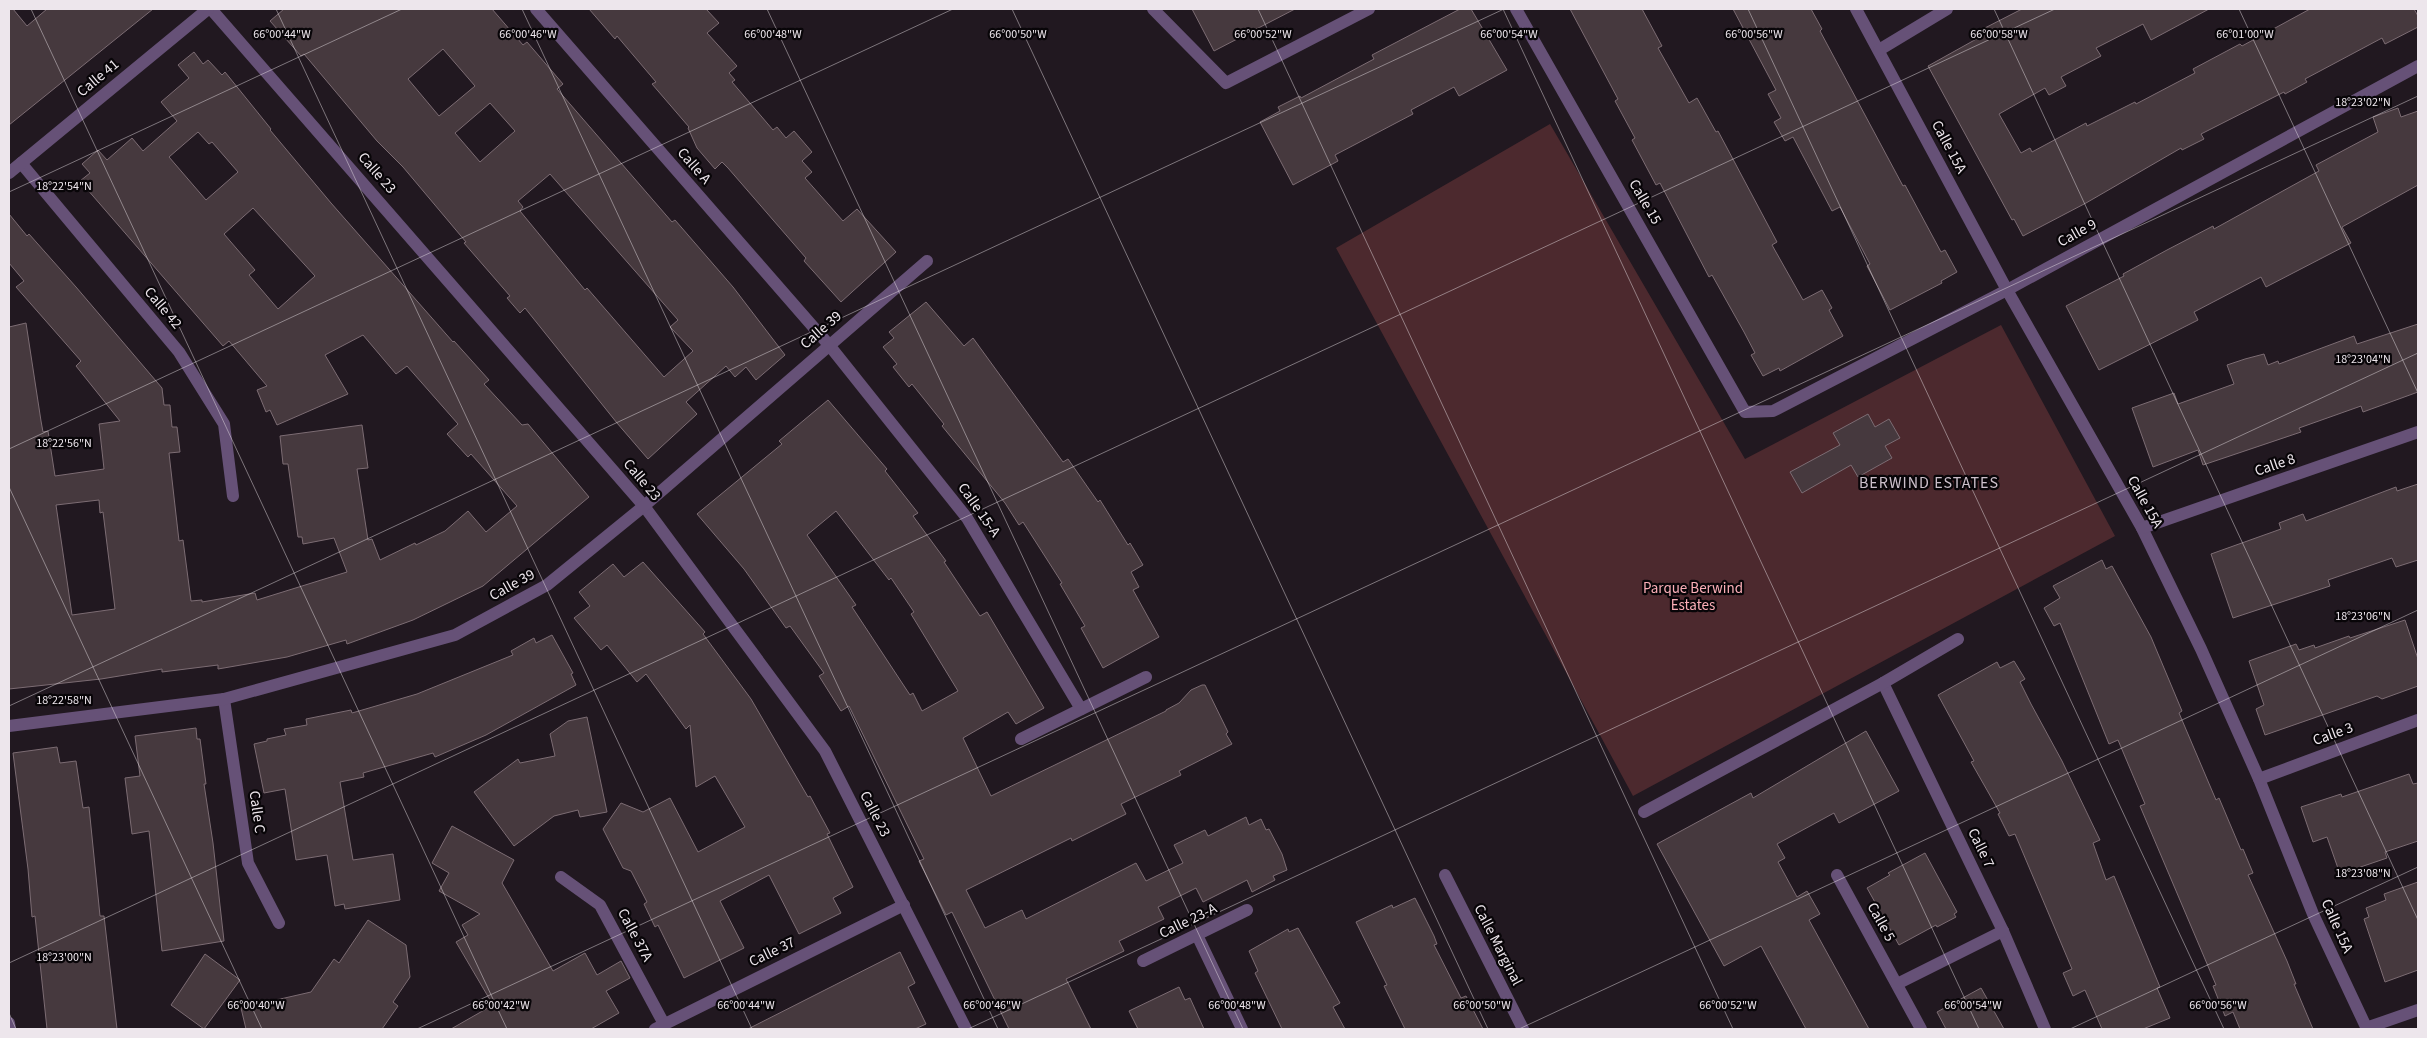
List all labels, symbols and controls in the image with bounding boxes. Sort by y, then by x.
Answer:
text: 66°00'44"W [253,26,311,43]
text: 66°00'46"W [499,26,557,43]
text: 66°00'48"W [744,26,802,43]
text: 66°00'50"W [989,26,1047,43]
text: 66°00'52"W [1234,26,1292,43]
text: 66°00'54"W [1480,26,1538,43]
text: 66°00'56"W [1725,26,1783,43]
text: 66°00'58"W [1970,26,2028,43]
text: 66°01'00"W [2216,26,2274,43]
street label: Calle 41 [72,54,124,102]
text: 18°23'02"N [2335,94,2391,111]
street label: Calle 15A [1926,117,1972,178]
street label: Calle A [672,143,716,190]
street label: Calle 23 [353,148,401,198]
street label: Calle 15 [1624,175,1666,229]
text: 18°22'54"N [36,178,92,195]
street label: Calle 9 [2054,214,2100,252]
street label: Calle 42 [139,282,187,334]
street label: Calle 39 [796,306,846,354]
text: 18°23'04"N [2335,351,2391,368]
text: 18°22'56"N [36,435,92,452]
street label: Calle 8 [2252,448,2298,482]
street label: Calle 23 [618,454,666,506]
district label: BERWIND ESTATES [1859,472,1999,494]
street label: Calle 15A [2122,472,2168,533]
street label: Calle 15-A [953,479,1006,542]
street label: Calle 39 [485,564,539,606]
park label: Parque Berwind Estates [1643,578,1743,616]
text: 18°23'06"N [2335,608,2391,625]
text: 18°22'58"N [36,692,92,709]
street label: Calle 3 [2310,717,2356,751]
street label: Calle 23 [854,787,896,841]
street label: Calle C [244,789,270,835]
street label: Calle 7 [1962,825,2000,871]
text: 18°23'08"N [2335,865,2391,882]
street label: Calle 15A [2316,896,2359,957]
street label: Calle 23-A [1156,898,1221,944]
street label: Calle 5 [1862,899,1900,945]
street label: Calle Marginal [1469,901,1528,989]
street label: Calle 37A [612,905,658,966]
street label: Calle 37 [745,932,799,972]
text: 18°23'00"N [36,949,92,966]
text: 66°00'40"W [227,997,285,1014]
text: 66°00'42"W [472,997,530,1014]
text: 66°00'44"W [717,997,775,1014]
text: 66°00'46"W [963,997,1021,1014]
text: 66°00'48"W [1208,997,1266,1014]
text: 66°00'50"W [1453,997,1511,1014]
text: 66°00'52"W [1699,997,1757,1014]
text: 66°00'54"W [1944,997,2002,1014]
text: 66°00'56"W [2189,997,2247,1014]

